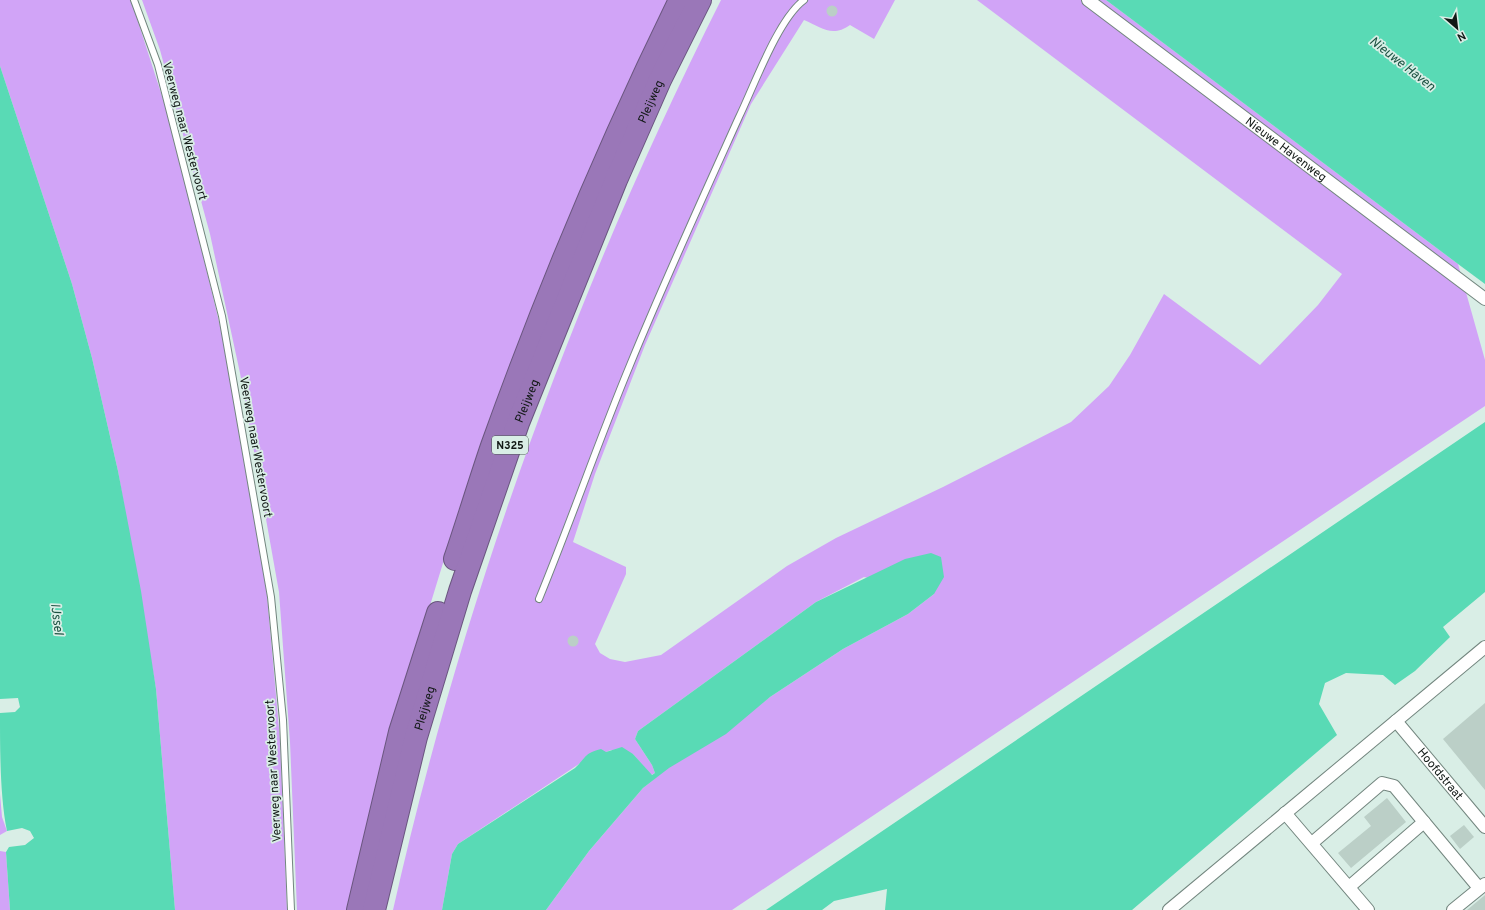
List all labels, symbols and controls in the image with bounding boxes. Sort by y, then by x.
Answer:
north arrow [1437,8,1477,48]
text: N [1454,28,1468,44]
water label: Nieuwe Haven [1366,34,1438,95]
street label: Veerweg naar Westervoort [158,60,210,202]
street label: Pleijweg [635,78,668,126]
street label: Nieuwe Havenweg [1241,114,1330,186]
street label: Veerweg naar Westervoort [235,376,275,519]
street label: Pleijweg [512,377,544,425]
road number: N325 [492,436,528,454]
water label: IJssel [46,603,66,637]
street label: Pleijweg [411,684,440,733]
street label: Veerweg naar Westervoort [262,699,286,843]
street label: Hoofdstraat [1413,745,1466,804]

